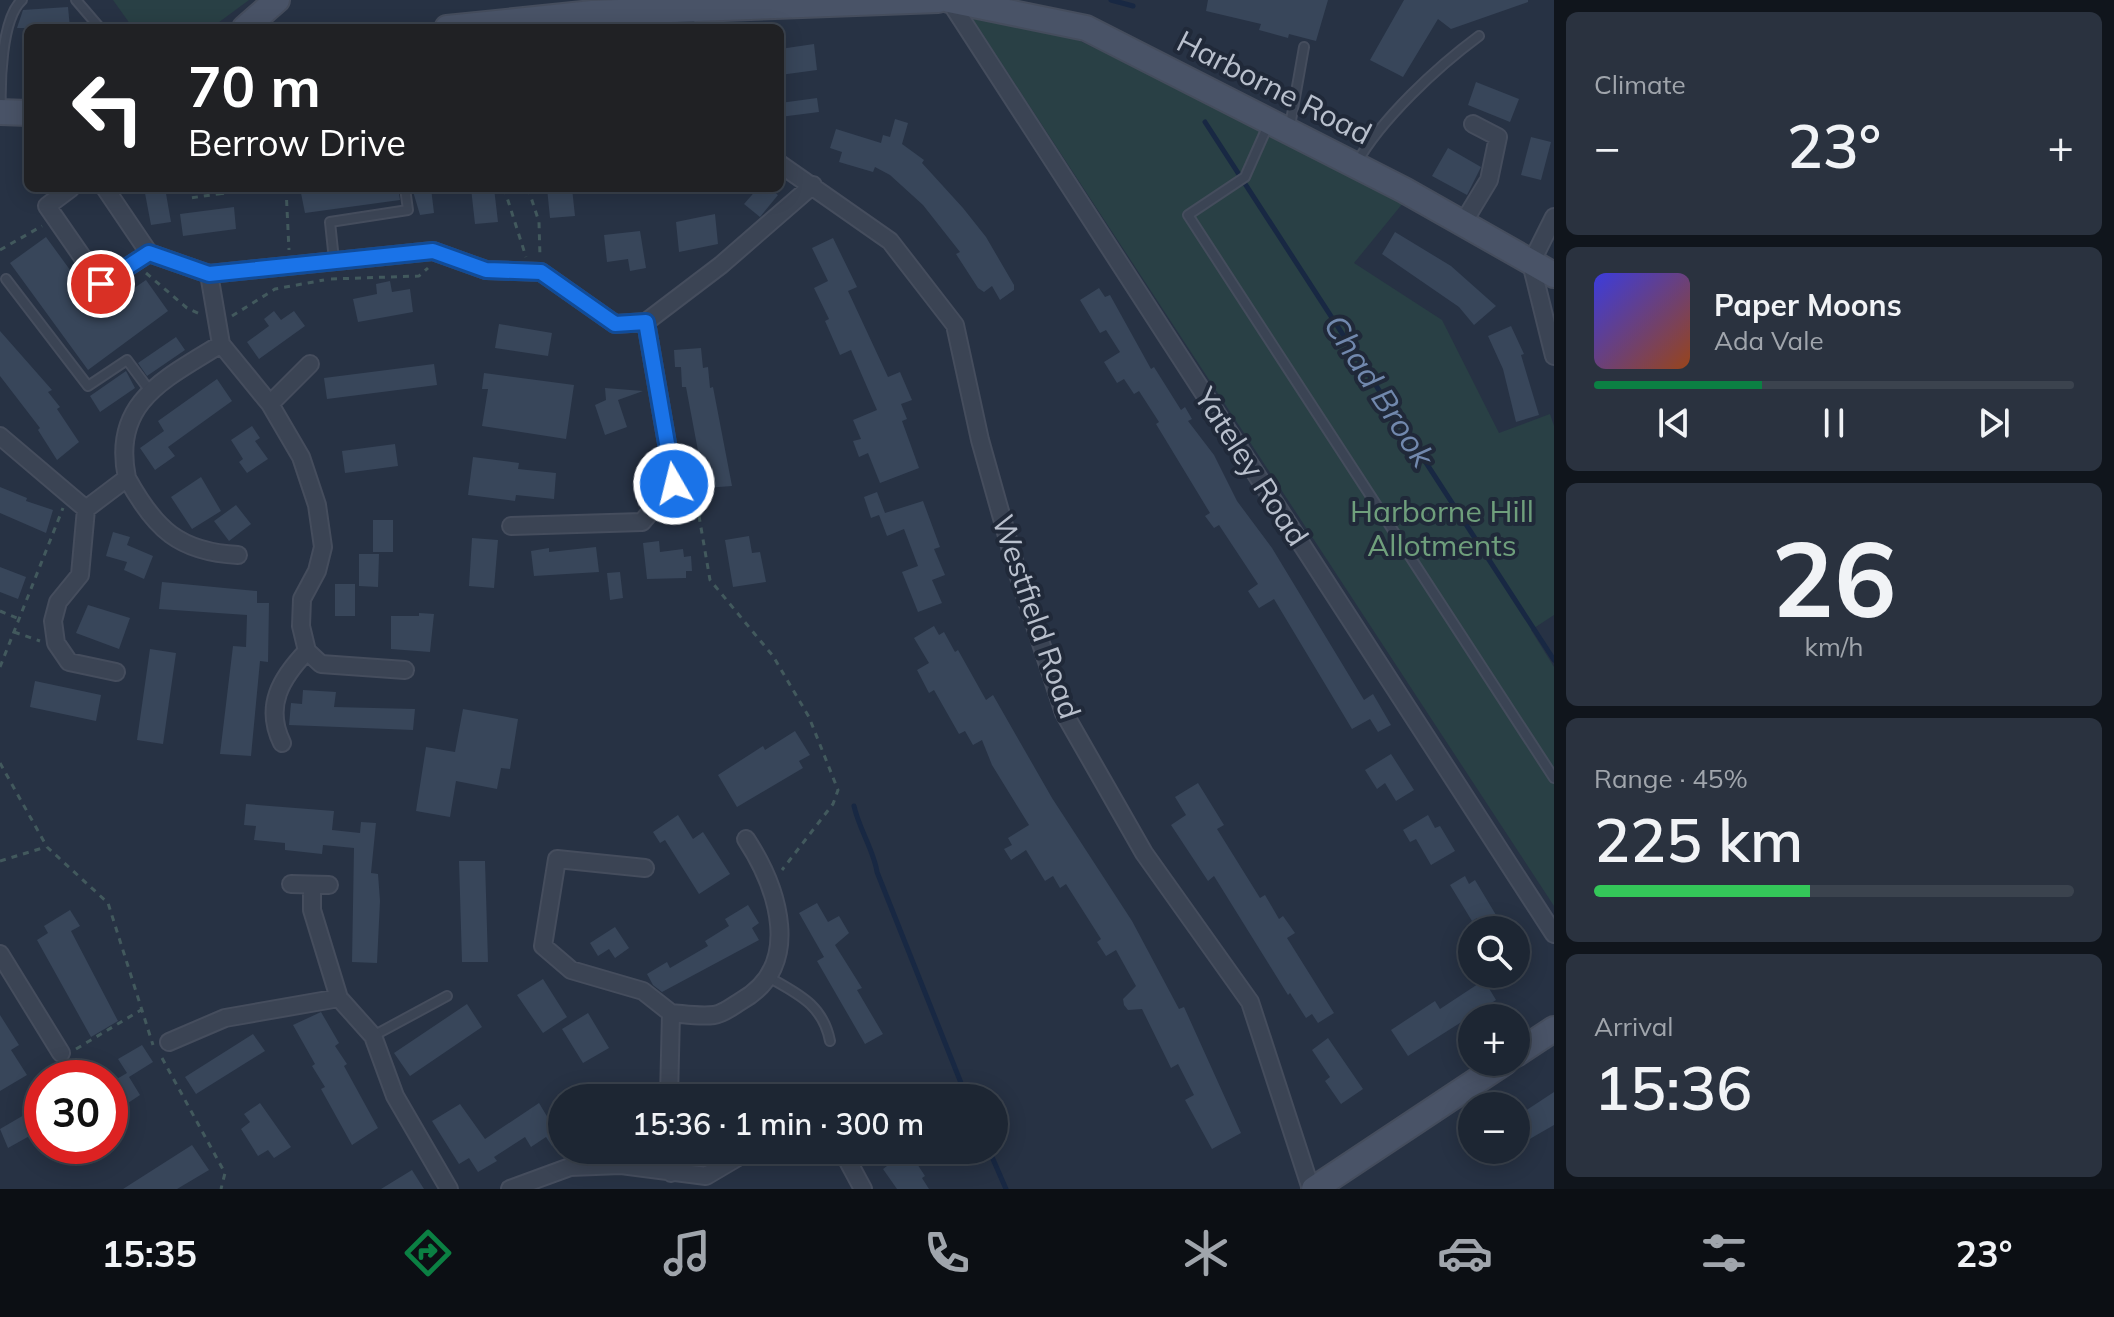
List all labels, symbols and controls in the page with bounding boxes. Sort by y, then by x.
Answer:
street label: Harborne Road [1171,22,1378,152]
text: 70 m [188,51,321,121]
icon: left [56,56,160,160]
text: Climate [1594,68,1686,101]
text: 23° [1787,108,1881,183]
text: − [1594,119,1620,174]
text: + [2048,119,2074,174]
text: Berrow Drive [188,120,406,165]
pin [67,250,135,318]
icon: arrive [79,262,123,306]
text: Paper Moons [1714,286,1902,324]
water label: Chad Brook [1316,307,1445,475]
text: Ada Vale [1714,324,1824,357]
street label: Yateley Road [1186,379,1317,553]
icon: previous [1652,401,1696,445]
icon: pause [1812,401,1856,445]
icon: next [1972,401,2016,445]
position arrow [632,442,716,526]
park label: Harborne Hill Allotments [1350,492,1534,564]
street label: Westfield Road [984,510,1090,724]
text: 26 [1772,512,1896,643]
text: km/h [1805,630,1863,663]
text: Range · 45% [1594,762,1748,795]
text: 225 km [1594,802,1803,877]
map controls [1458,916,1530,1164]
button: search [1458,916,1530,988]
button: + [1458,1004,1530,1076]
text: Arrival [1594,1010,1674,1043]
text: 15:36 [1594,1050,1752,1125]
speed limit sign: 30 [24,1060,128,1164]
button: − [1458,1092,1530,1164]
text: 15:36 · 1 min · 300 m [632,1105,924,1143]
icon: directions [400,1225,456,1281]
icon: music [659,1225,715,1281]
icon: phone [919,1225,975,1281]
icon: climate [1178,1225,1234,1281]
icon: car [1437,1225,1493,1281]
icon: filters [1696,1225,1752,1281]
text: 15:35 [102,1231,197,1276]
text: 23° [1955,1231,2012,1276]

